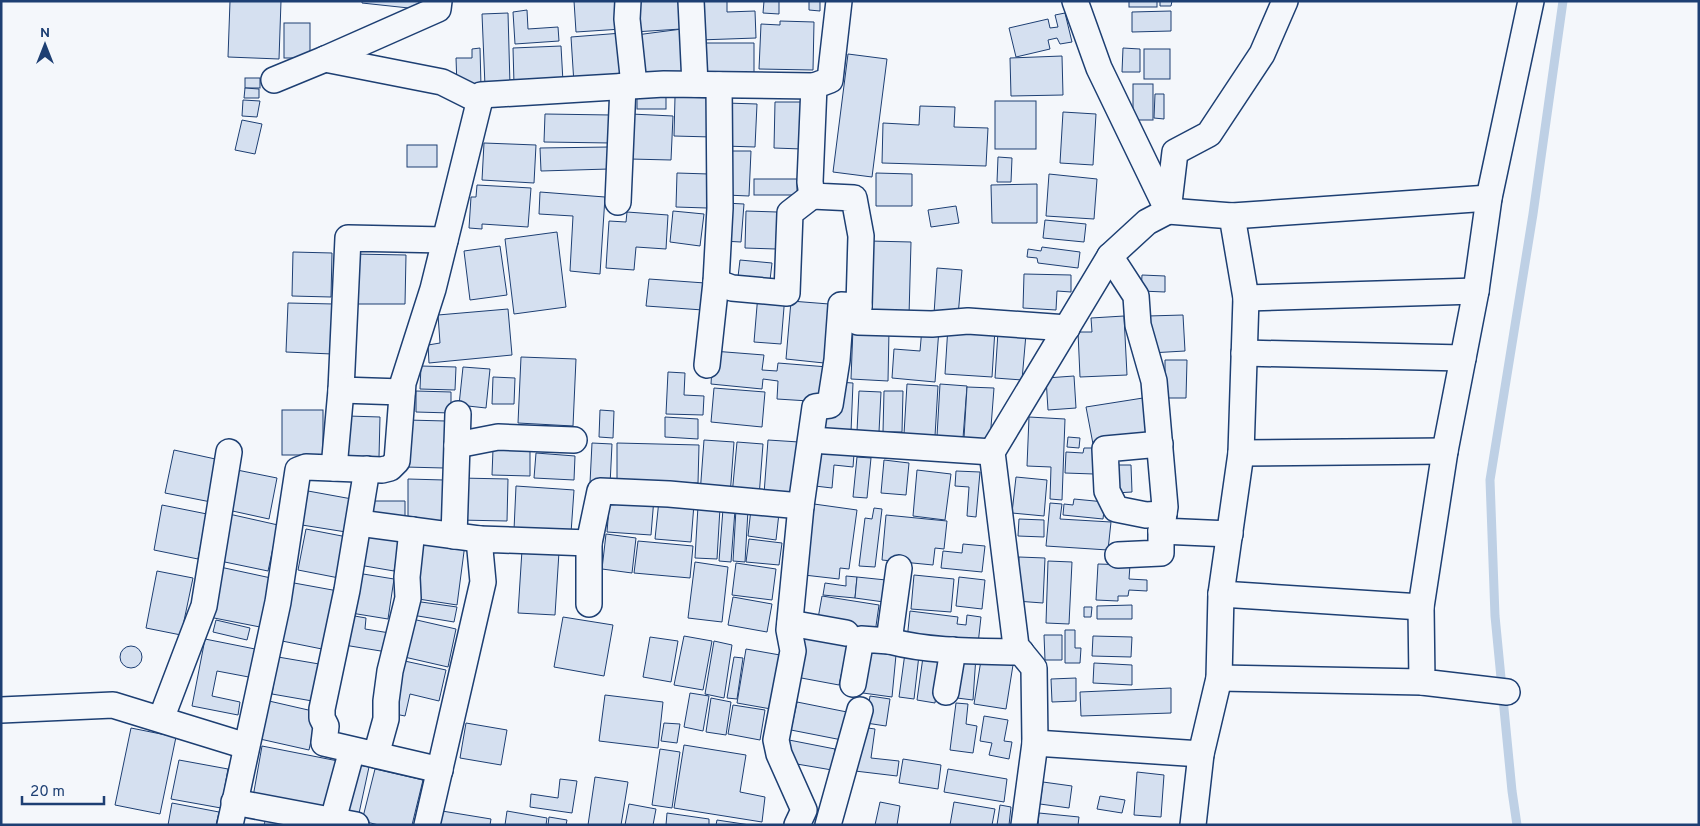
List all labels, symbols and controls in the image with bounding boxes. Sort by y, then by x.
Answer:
north arrow [20,20,70,70]
text: N [40,25,50,42]
scale bar [22,774,105,806]
text: 20 m [30,783,65,802]

